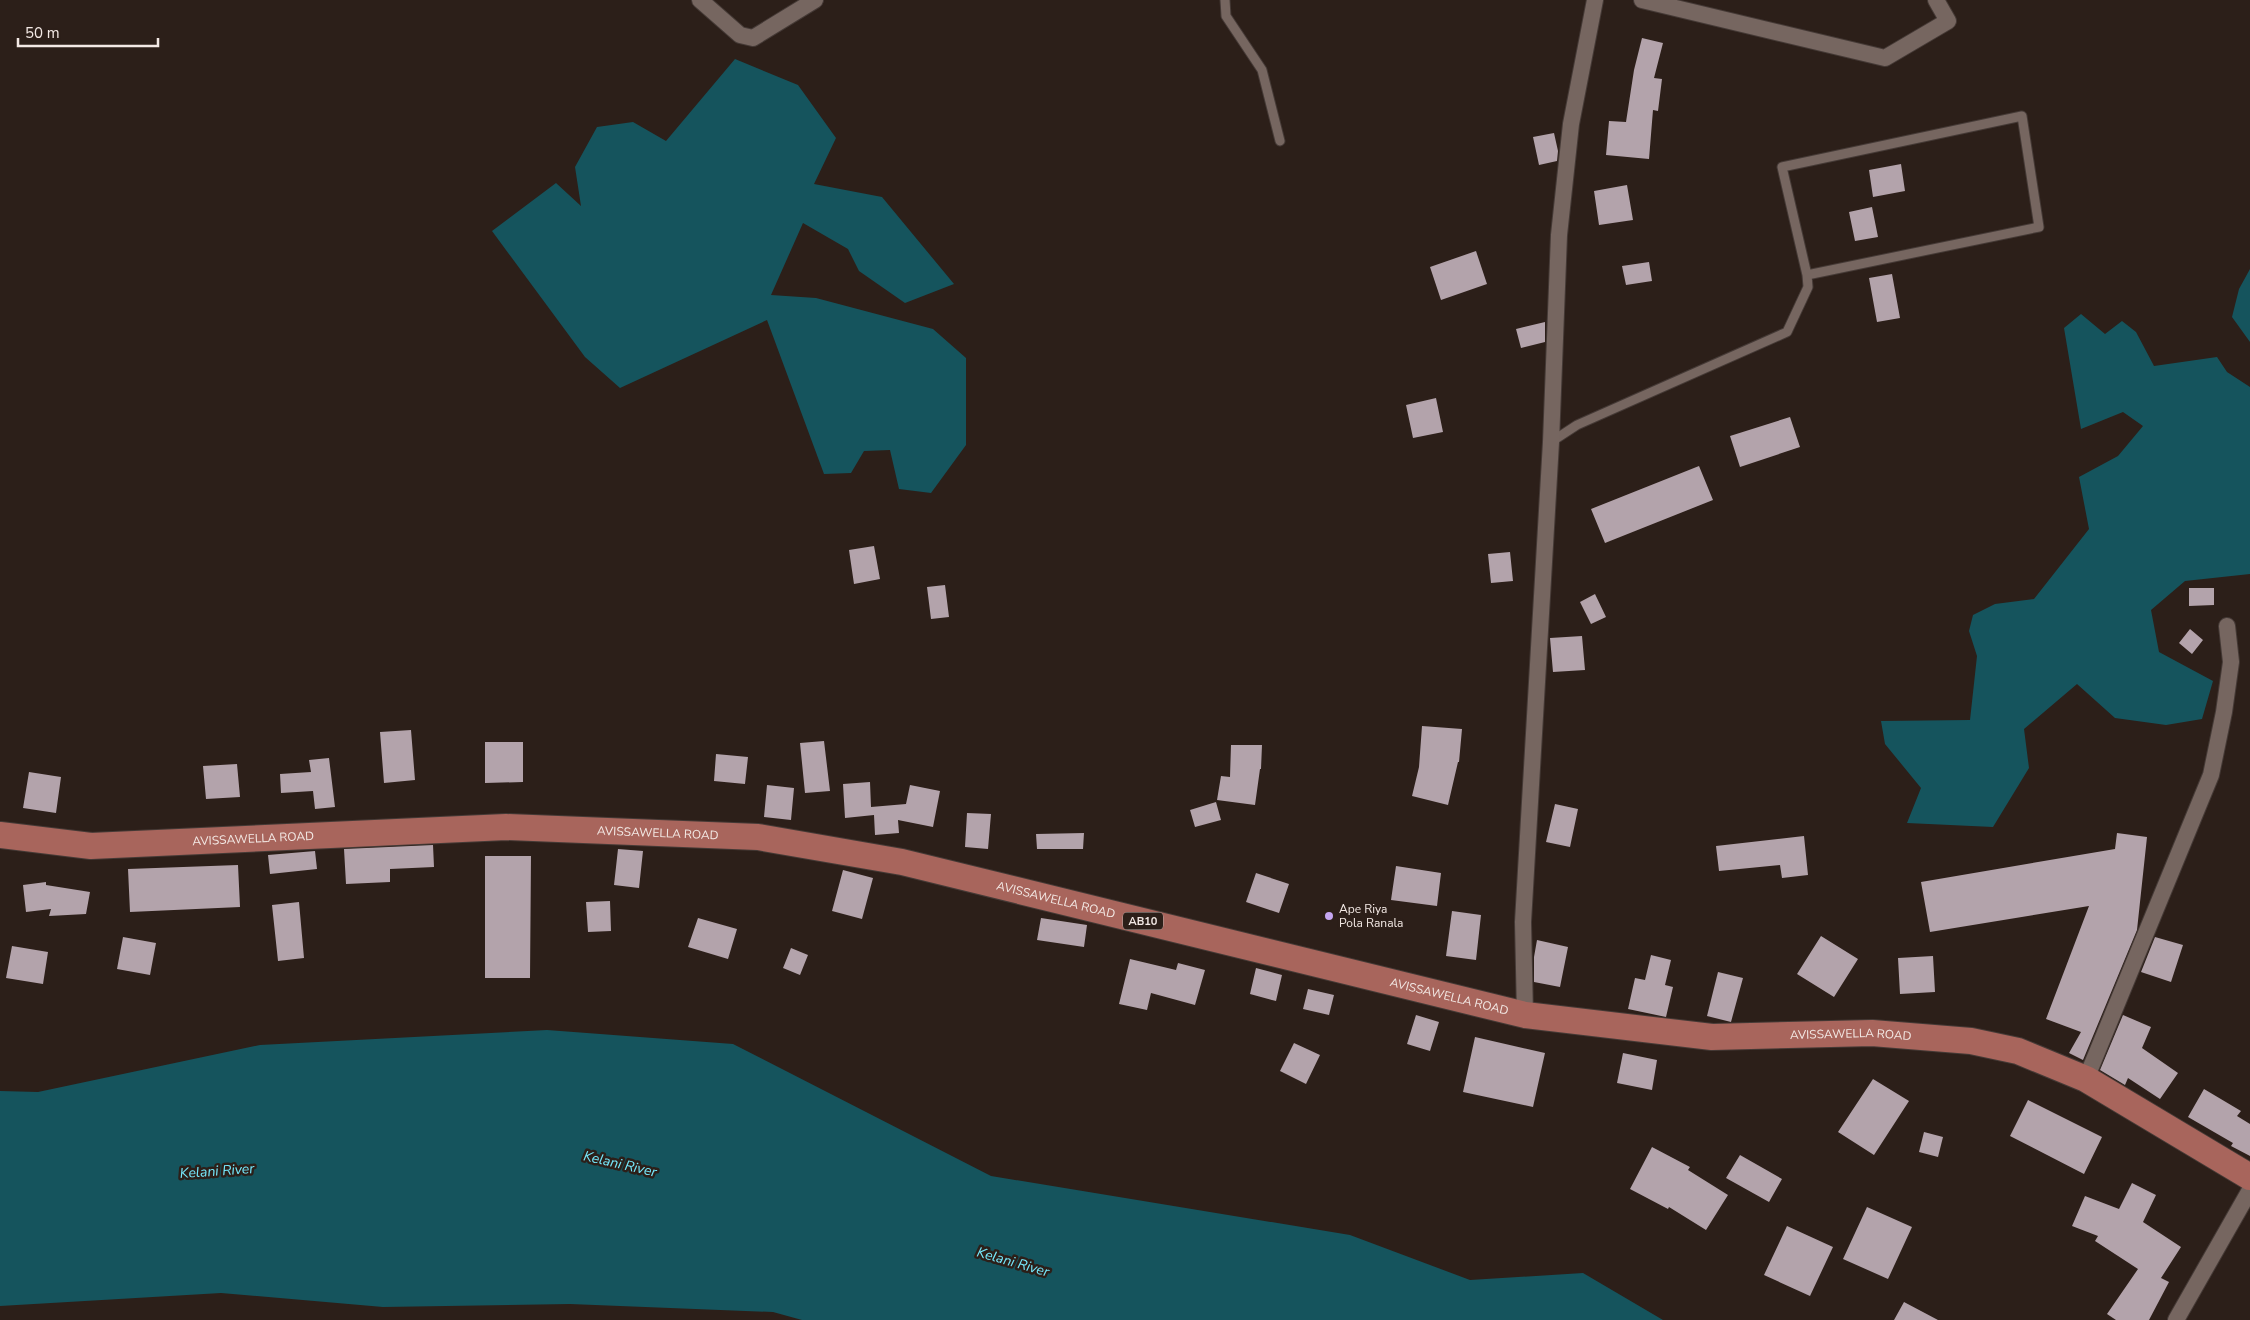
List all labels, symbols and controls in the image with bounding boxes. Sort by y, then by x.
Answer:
scale bar [18,15,158,47]
text: 50 m [25,23,60,43]
street label: AVISSAWELLA ROAD [597,823,719,843]
street label: AVISSAWELLA ROAD [192,828,314,849]
street label: AVISSAWELLA ROAD [995,878,1117,922]
place label: Ape Riya Pola Ranala [1339,901,1403,931]
marker: Ape Riya Pola Ranala [1323,910,1335,922]
road number: AB10 [1123,912,1163,929]
street label: AVISSAWELLA ROAD [1388,974,1510,1019]
street label: AVISSAWELLA ROAD [1790,1025,1912,1044]
water label: Kelani River [582,1146,659,1182]
water label: Kelani River [179,1159,256,1183]
water label: Kelani River [975,1243,1052,1282]

